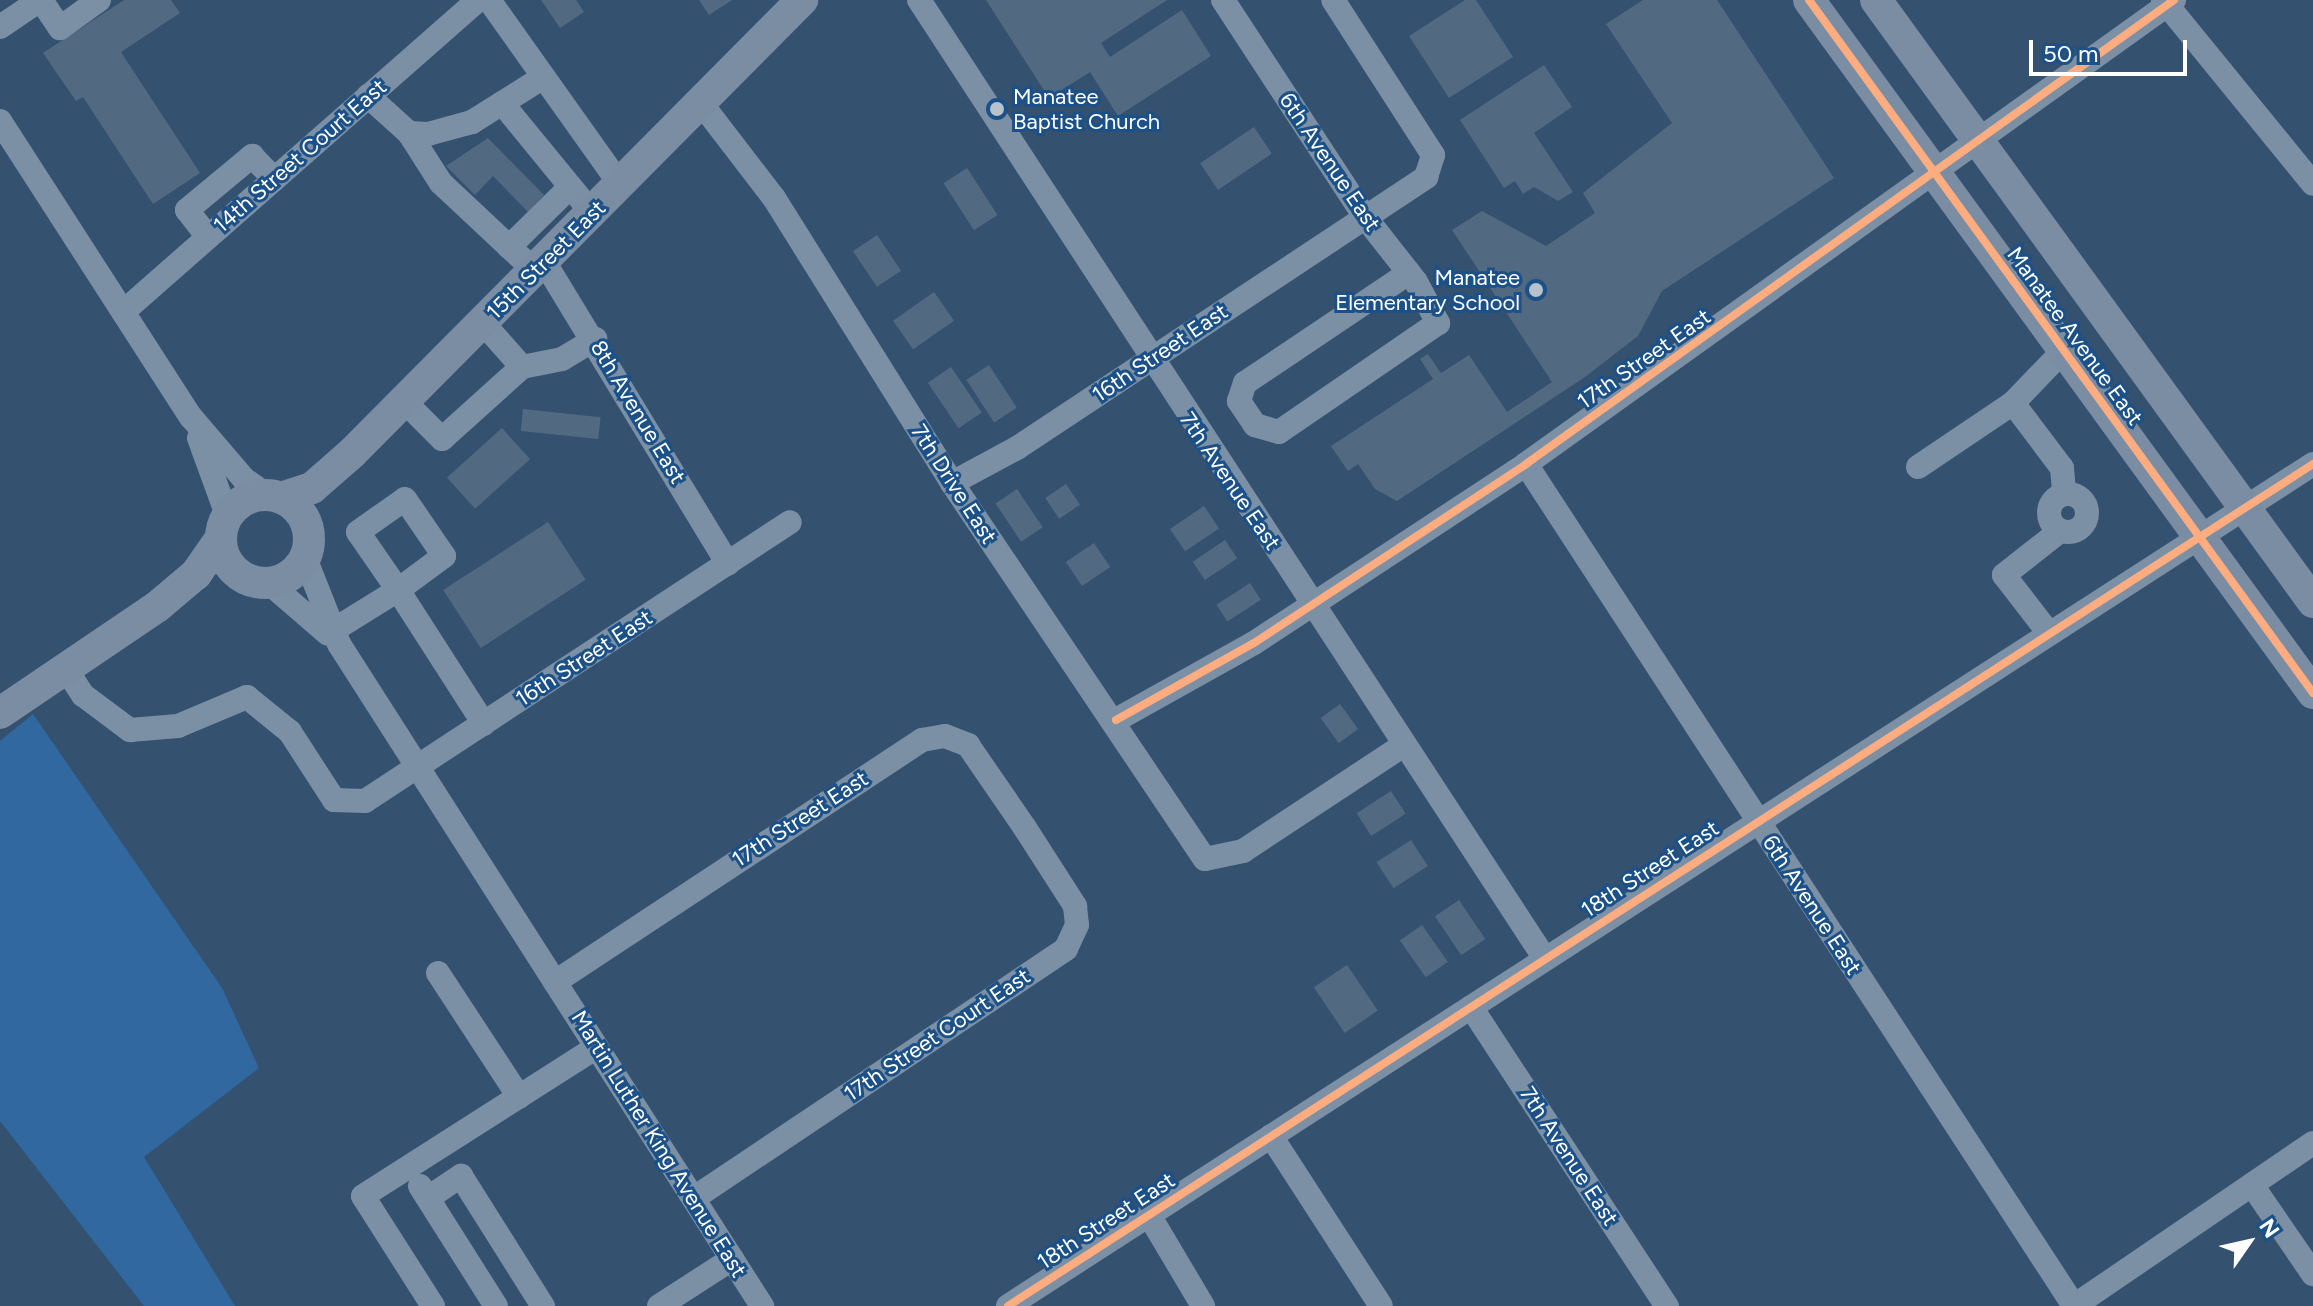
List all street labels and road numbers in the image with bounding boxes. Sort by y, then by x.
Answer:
street label: 14th Street Court East [208,74,392,238]
street label: 6th Avenue East [1274,88,1386,236]
street label: 15th Street East [481,195,611,325]
street label: Manatee Avenue East [2002,242,2148,430]
street label: 16th Street East [1087,298,1233,408]
street label: 17th Street East [1572,303,1716,415]
street label: 8th Avenue East [585,336,691,488]
street label: 7th Avenue East [1174,407,1286,555]
street label: 7th Drive East [906,419,1002,549]
street label: 16th Street East [511,604,657,712]
street label: 17th Street East [727,765,873,873]
street label: 18th Street East [1576,815,1724,923]
street label: 6th Avenue East [1757,830,1867,980]
street label: 17th Street Court East [839,963,1035,1107]
street label: Martin Luther King Avenue East [566,1006,752,1282]
street label: 7th Avenue East [1514,1082,1624,1230]
street label: 18th Street East [1032,1167,1180,1275]

